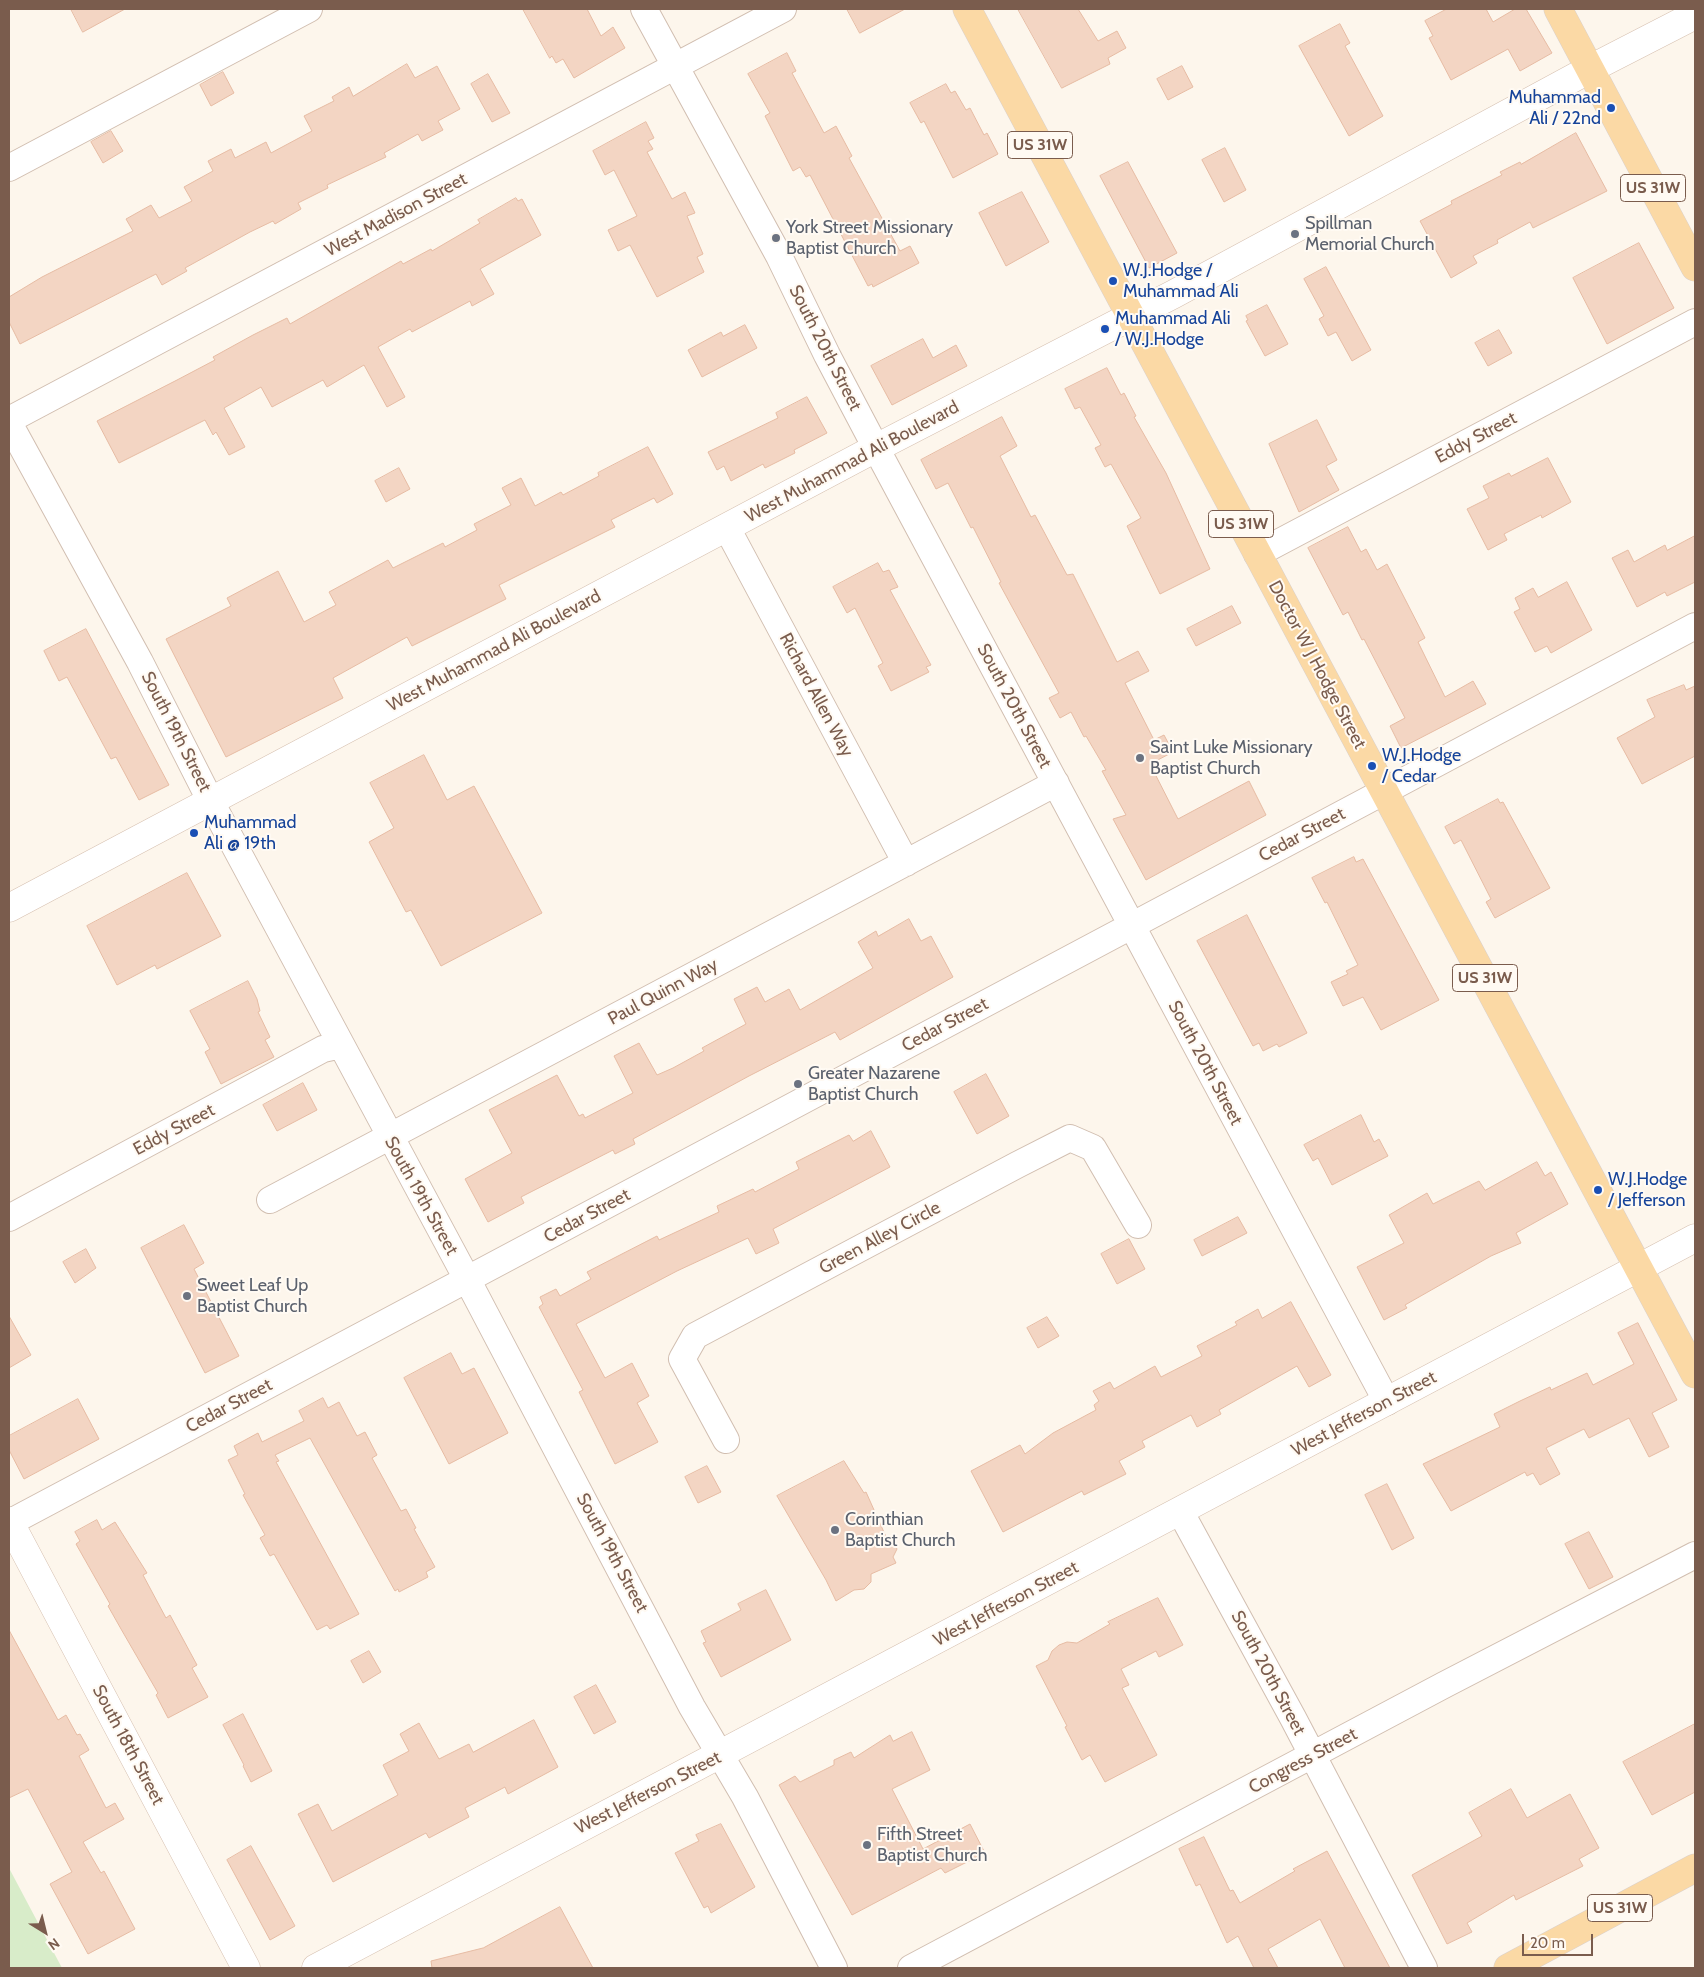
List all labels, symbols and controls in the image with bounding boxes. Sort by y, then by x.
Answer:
place label: Muhammad Ali / 22nd [1509,87,1601,130]
marker: Muhammad Ali / 22nd [1605,102,1617,114]
road number: US 31W [1008,132,1072,158]
street label: West Madison Street [321,168,471,262]
road number: US 31W [1620,174,1686,202]
place label: Spillman Memorial Church [1305,213,1434,255]
place label: York Street Missionary Baptist Church [786,217,953,260]
marker: Spillman Memorial Church [1289,228,1301,240]
marker: York Street Missionary Baptist Church [770,232,782,244]
place label: W.J.Hodge / Muhammad Ali [1123,260,1239,302]
marker: W.J.Hodge / Muhammad Ali [1107,275,1119,287]
street label: South 20th Street [784,282,866,414]
place label: Muhammad Ali / W.J.Hodge [1115,308,1231,350]
marker: Muhammad Ali / W.J.Hodge [1099,323,1111,335]
street label: West Muhammad Ali Boulevard [741,396,963,528]
street label: Eddy Street [1432,408,1520,468]
road number: US 31W [1208,510,1274,538]
street label: Doctor W J Hodge Street [1264,577,1370,753]
street label: West Muhammad Ali Boulevard [383,585,605,717]
street label: Richard Allen Way [774,629,858,761]
street label: South 20th Street [972,640,1056,772]
street label: South 19th Street [136,668,216,796]
place label: Saint Luke Missionary Baptist Church [1150,737,1313,780]
place label: W.J.Hodge / Cedar [1382,745,1461,788]
marker: Saint Luke Missionary Baptist Church [1134,752,1146,764]
marker: W.J.Hodge / Cedar [1366,760,1378,772]
street label: Cedar Street [1255,803,1349,867]
place label: Muhammad Ali @ 19th [204,812,296,854]
marker: Muhammad Ali @ 19th [188,827,200,839]
street label: Paul Quinn Way [604,954,722,1030]
road number: US 31W [1452,964,1518,991]
street label: Cedar Street [898,993,992,1057]
street label: South 20th Street [1163,997,1247,1129]
place label: Greater Nazarene Baptist Church [808,1063,940,1106]
marker: Greater Nazarene Baptist Church [792,1078,804,1090]
street label: Eddy Street [130,1100,218,1160]
street label: South 19th Street [380,1133,462,1259]
place label: W.J.Hodge / Jefferson [1608,1169,1687,1212]
street label: Cedar Street [540,1184,634,1248]
marker: W.J.Hodge / Jefferson [1592,1184,1604,1196]
street label: Green Alley Circle [816,1197,944,1279]
place label: Sweet Leaf Up Baptist Church [197,1275,308,1318]
marker: Sweet Leaf Up Baptist Church [181,1290,193,1302]
street label: West Jefferson Street [1288,1367,1440,1461]
street label: Cedar Street [182,1374,276,1438]
street label: South 19th Street [571,1490,653,1616]
place label: Corinthian Baptist Church [845,1509,955,1552]
marker: Corinthian Baptist Church [829,1524,841,1536]
street label: West Jefferson Street [930,1557,1082,1651]
street label: South 20th Street [1226,1607,1310,1739]
street label: South 18th Street [87,1681,169,1809]
street label: Congress Street [1245,1723,1361,1799]
street label: West Jefferson Street [571,1747,725,1839]
place label: Fifth Street Baptist Church [877,1824,987,1866]
marker: Fifth Street Baptist Church [861,1839,873,1851]
road number: US 31W [1588,1895,1652,1922]
north arrow [20,1907,70,1957]
scale bar [1524,1924,1595,1956]
text: N [45,1934,63,1954]
text: 20 m [1530,1934,1565,1952]

